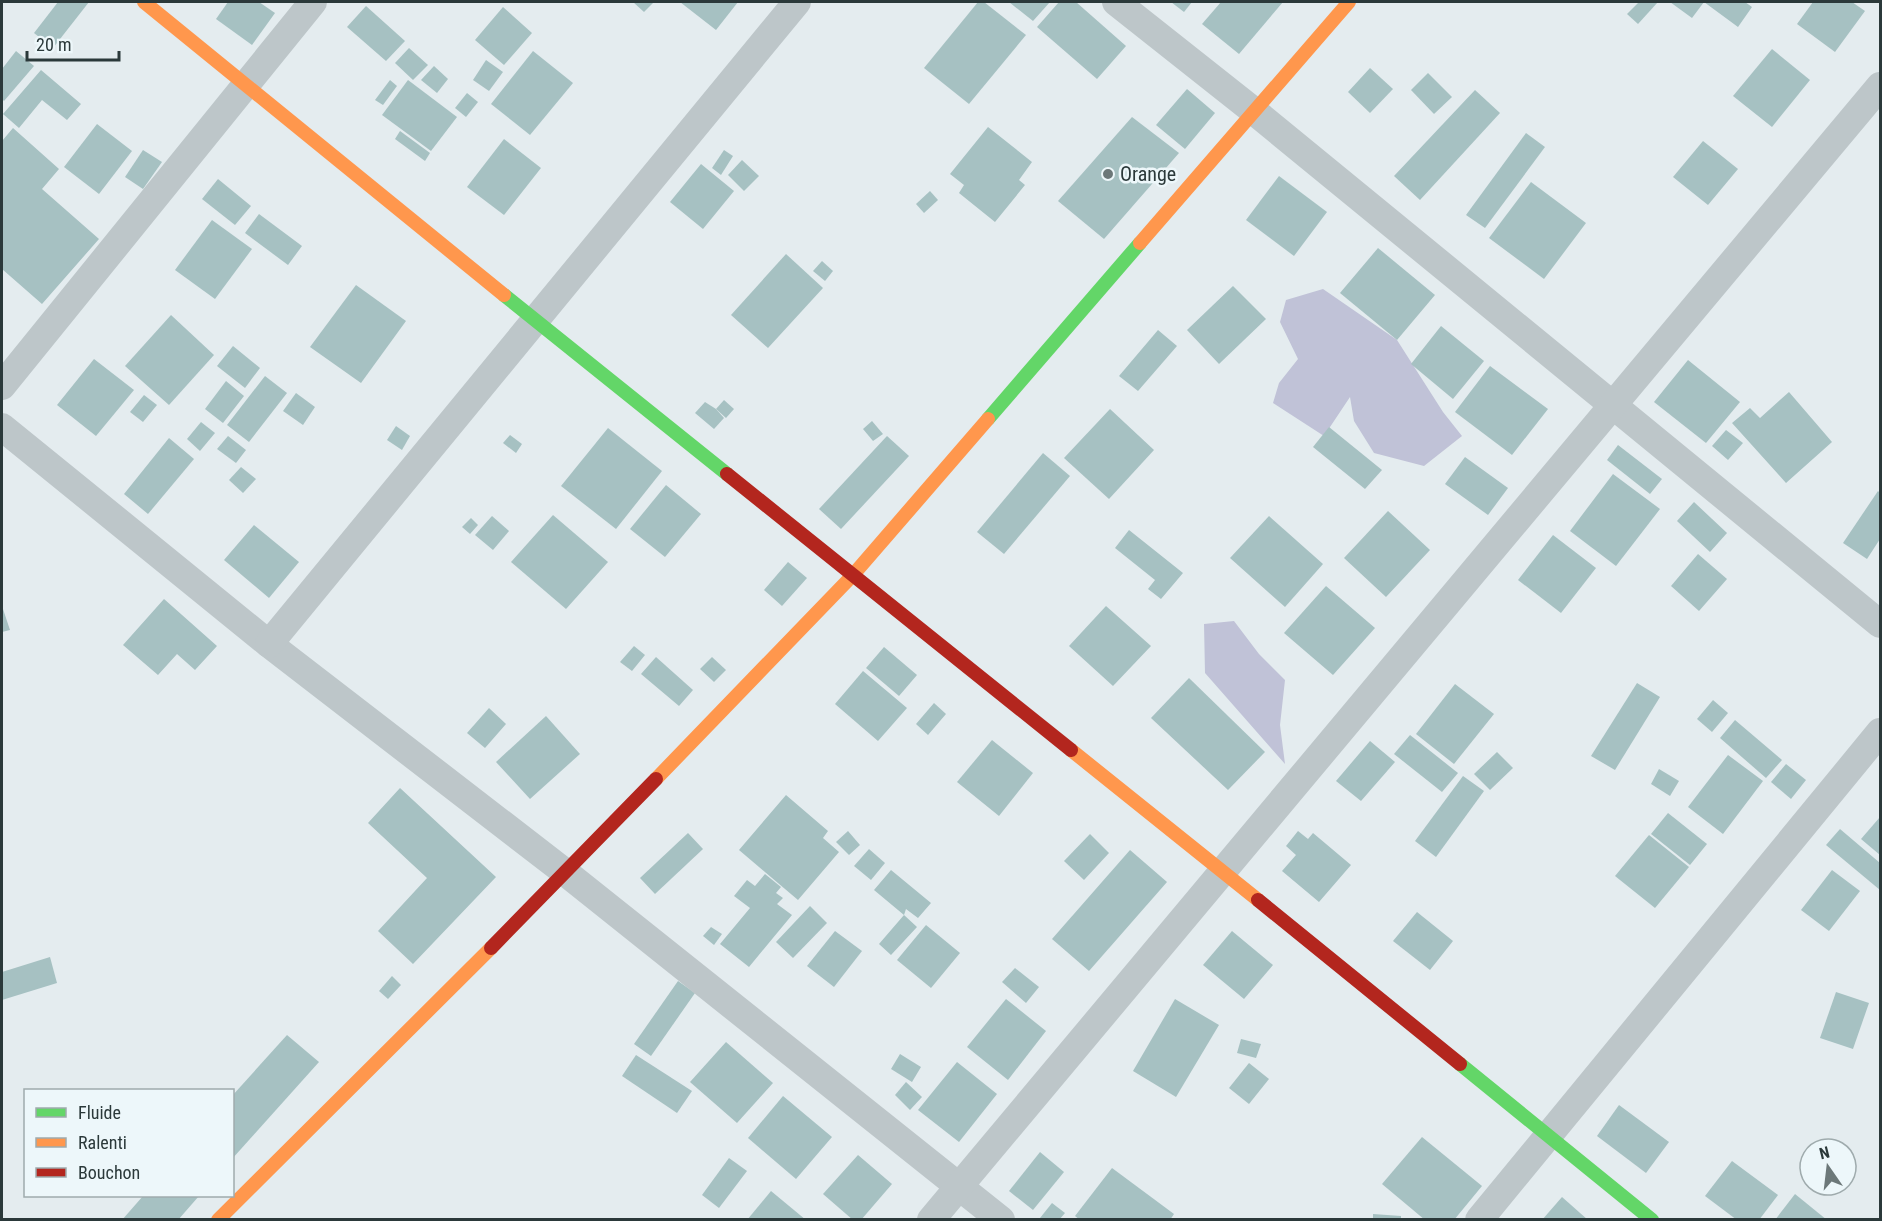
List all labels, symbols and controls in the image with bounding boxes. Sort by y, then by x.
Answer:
scale bar [27,24,118,62]
text: 20 m [36,34,71,55]
place label: Orange [1120,162,1176,186]
marker: Orange [1101,167,1115,181]
legend [24,1089,234,1197]
text: Fluide [78,1102,121,1123]
text: Ralenti [78,1132,127,1153]
north arrow [1798,1137,1858,1197]
text: N [1817,1143,1832,1163]
text: Bouchon [78,1162,140,1183]

